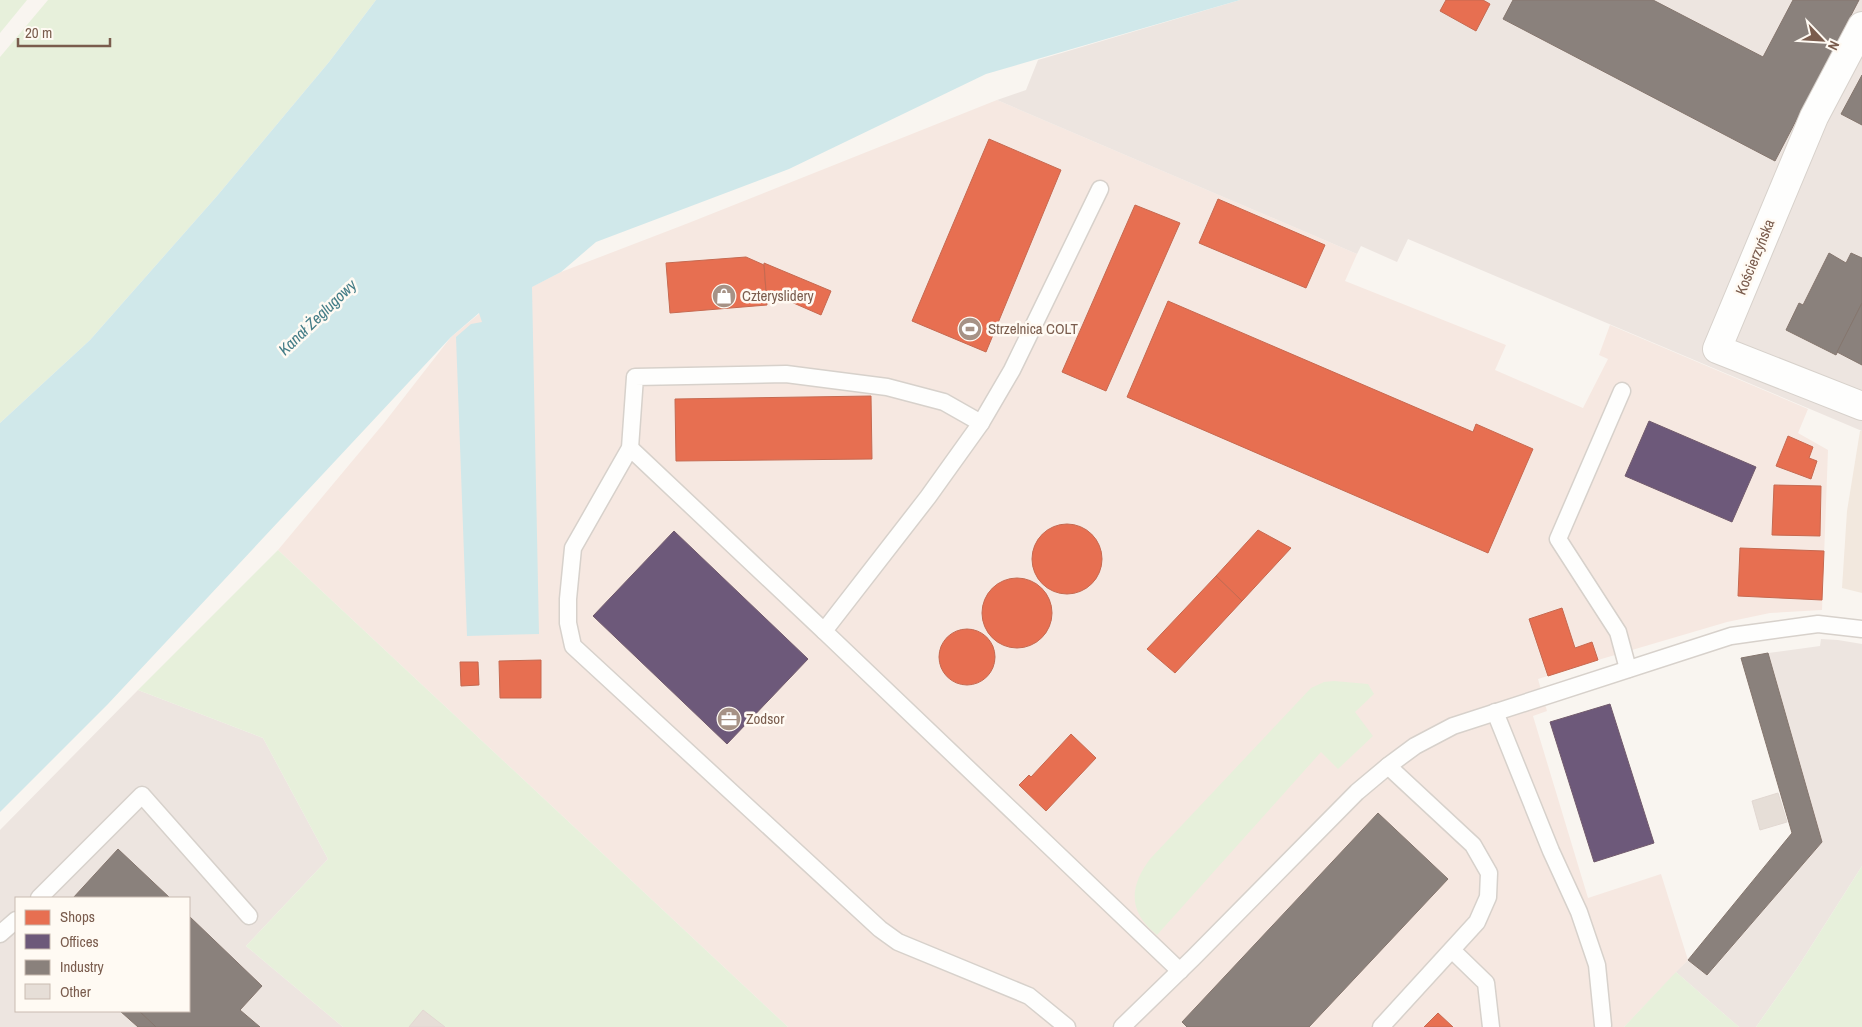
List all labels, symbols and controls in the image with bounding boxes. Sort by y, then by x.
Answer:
scale bar [18,15,110,47]
north arrow [1797,15,1847,65]
text: 20 m [25,22,52,43]
text: N [1824,38,1844,53]
street label: Kościerzyńska [1730,216,1779,298]
water label: Kanał Żeglugowy [273,273,362,360]
shop icon: Czteryslidery [711,283,737,309]
place label: Czteryslidery [742,285,815,306]
sports icon: Strzelnica COLT [957,316,983,342]
place label: Strzelnica COLT [988,318,1079,339]
office icon: Zodsor [716,706,742,732]
place label: Zodsor [746,708,784,729]
legend [15,897,190,1012]
text: Shops [60,906,95,927]
text: Offices [60,931,99,952]
text: Industry [60,956,105,977]
text: Other [60,981,91,1002]

